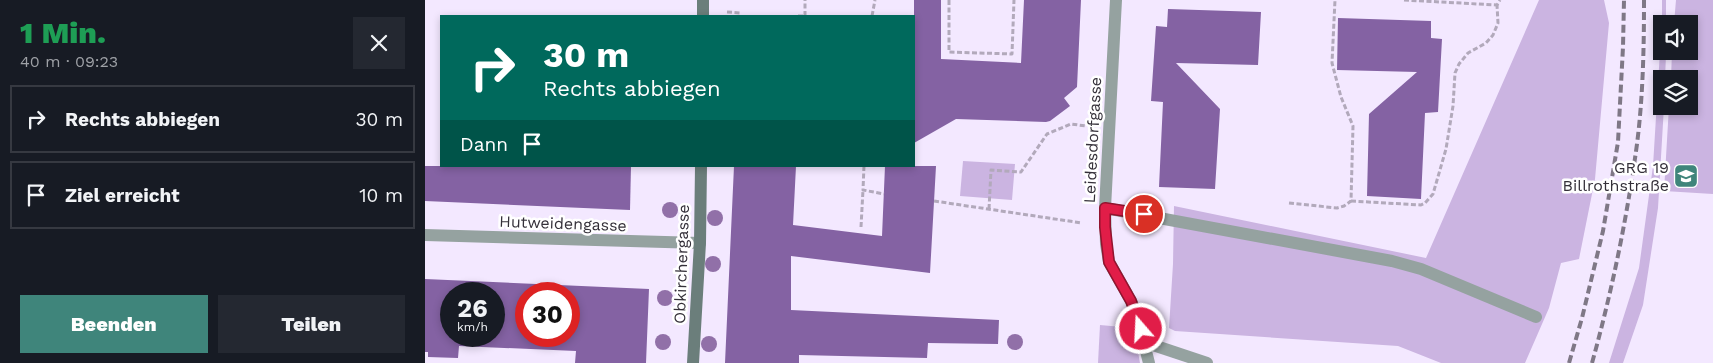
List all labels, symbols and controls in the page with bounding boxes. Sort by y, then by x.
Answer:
text: 1 Min. [20,15,106,50]
map controls [1653,15,1698,115]
button: sound [1653,15,1698,60]
button: close [353,17,405,69]
text: 30 m [543,34,629,76]
icon: right [460,35,525,100]
text: 40 m · 09:23 [20,52,118,71]
button: layers [1653,70,1698,115]
text: Rechts abbiegen [543,76,721,101]
street label: Leidesdorfgasse [1080,76,1105,204]
icon: right [22,105,50,133]
text: Rechts abbiegen [65,108,220,131]
text: 30 m [356,108,403,131]
icon: arrive [518,130,546,158]
text: Dann [460,133,508,156]
place label: GRG 19 Billrothstraße [1563,158,1669,195]
school or university icon: GRG 19 Billrothstraße [1673,163,1699,189]
icon: arrive [22,181,50,209]
text: Ziel erreicht [65,184,180,207]
text: 10 m [359,184,403,207]
pin [1123,193,1165,235]
icon: arrive [1130,200,1158,228]
street label: Obkirchergasse [670,204,693,324]
street label: Hutweidengasse [499,212,627,235]
speed limit sign: 30 [515,282,580,347]
text: 26 [457,294,488,323]
button: Beenden [20,295,208,353]
button: Teilen [218,295,405,353]
position arrow [1114,302,1166,354]
text: km/h [457,320,488,334]

